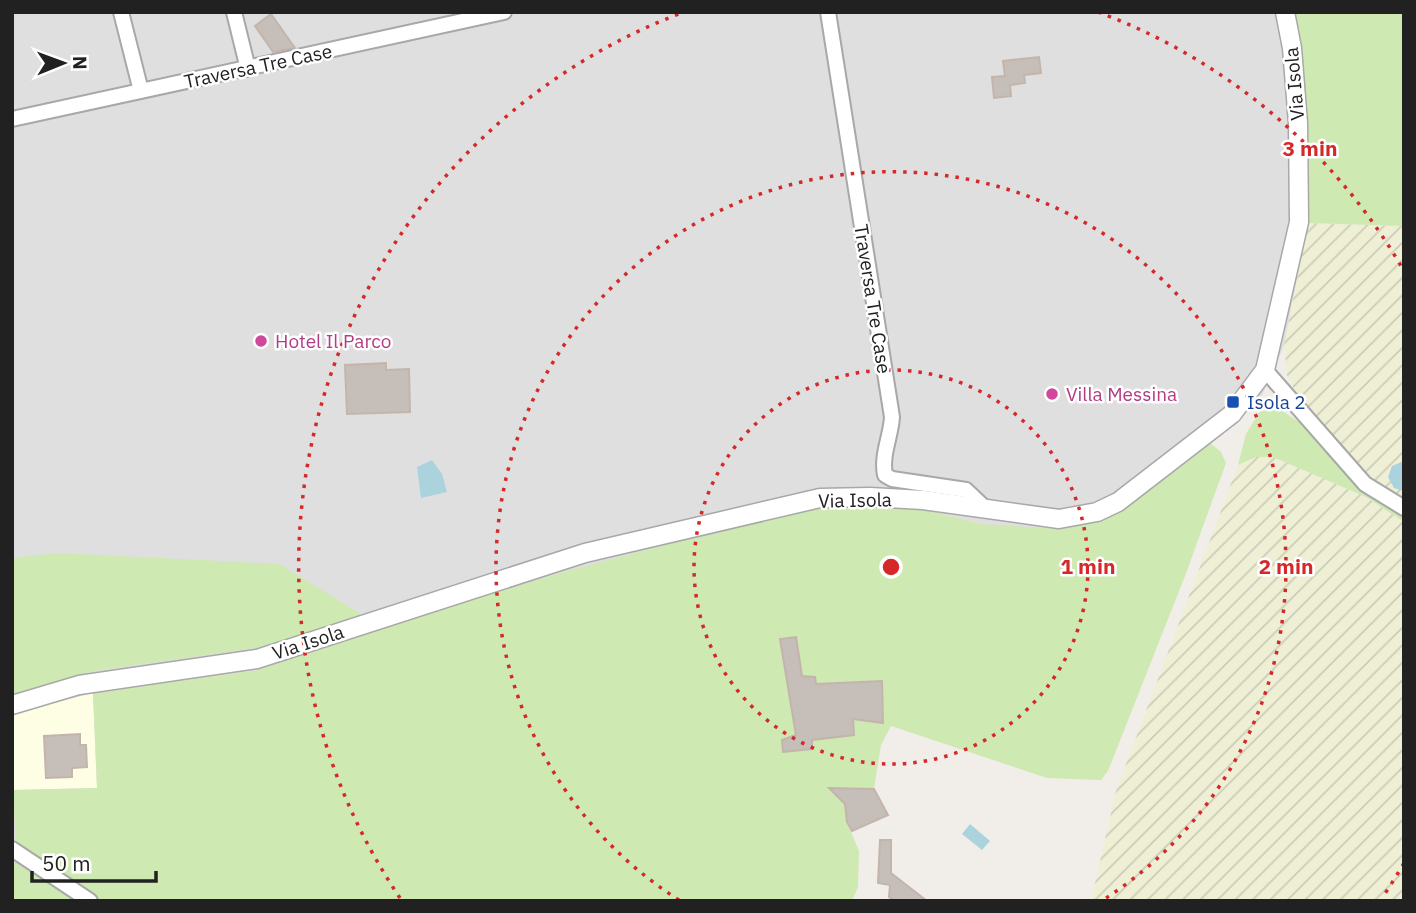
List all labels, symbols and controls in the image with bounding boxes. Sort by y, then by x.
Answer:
north arrow [28,28,98,98]
street label: Traversa Tre Case [182,39,334,93]
street label: Via Isola [1279,46,1309,122]
text: N [68,56,92,70]
text: 3 min [1283,134,1337,162]
street label: Traversa Tre Case [849,223,897,375]
place label: Hotel Il Parco [275,329,391,353]
marker: Hotel Il Parco [253,333,269,349]
place label: Villa Messina [1066,382,1177,406]
marker: Villa Messina [1044,386,1060,402]
place label: Isola 2 [1247,390,1306,414]
marker: Isola 2 [1225,394,1241,410]
street label: Via Isola [818,487,892,513]
text: 1 min [1061,552,1115,580]
text: 2 min [1259,552,1313,580]
centre of rings [879,555,903,579]
street label: Via Isola [269,619,347,665]
scale bar [32,839,156,883]
text: 50 m [42,849,91,877]

